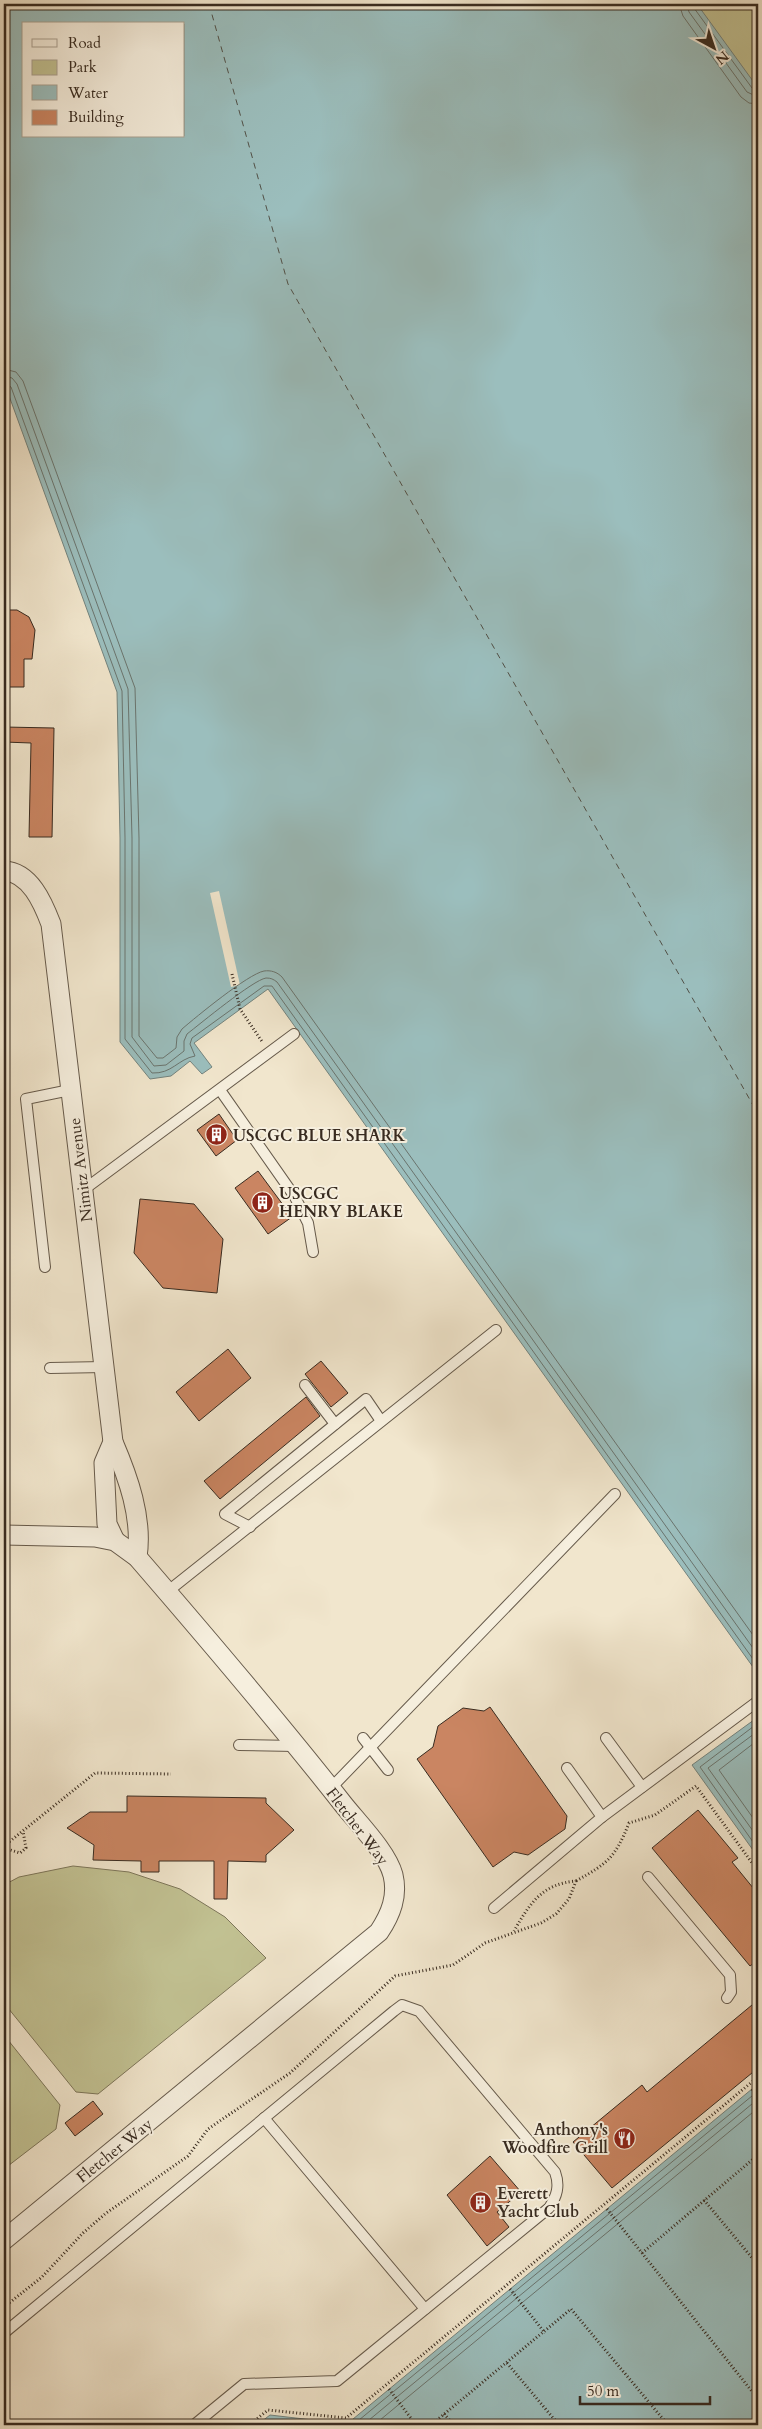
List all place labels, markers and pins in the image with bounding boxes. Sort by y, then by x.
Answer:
building icon: USCGC BLUE SHARK [205,1123,229,1147]
place label: USCGC BLUE SHARK [233,1125,405,1147]
place label: USCGC HENRY BLAKE [279,1183,403,1223]
building icon: USCGC HENRY BLAKE [251,1190,275,1214]
place label: Anthony's Woodfire Grill [501,2119,608,2159]
restaurant icon: Anthony's Woodfire Grill [612,2126,636,2150]
place label: Everett Yacht Club [497,2183,579,2223]
building icon: Everett Yacht Club [469,2190,493,2214]

